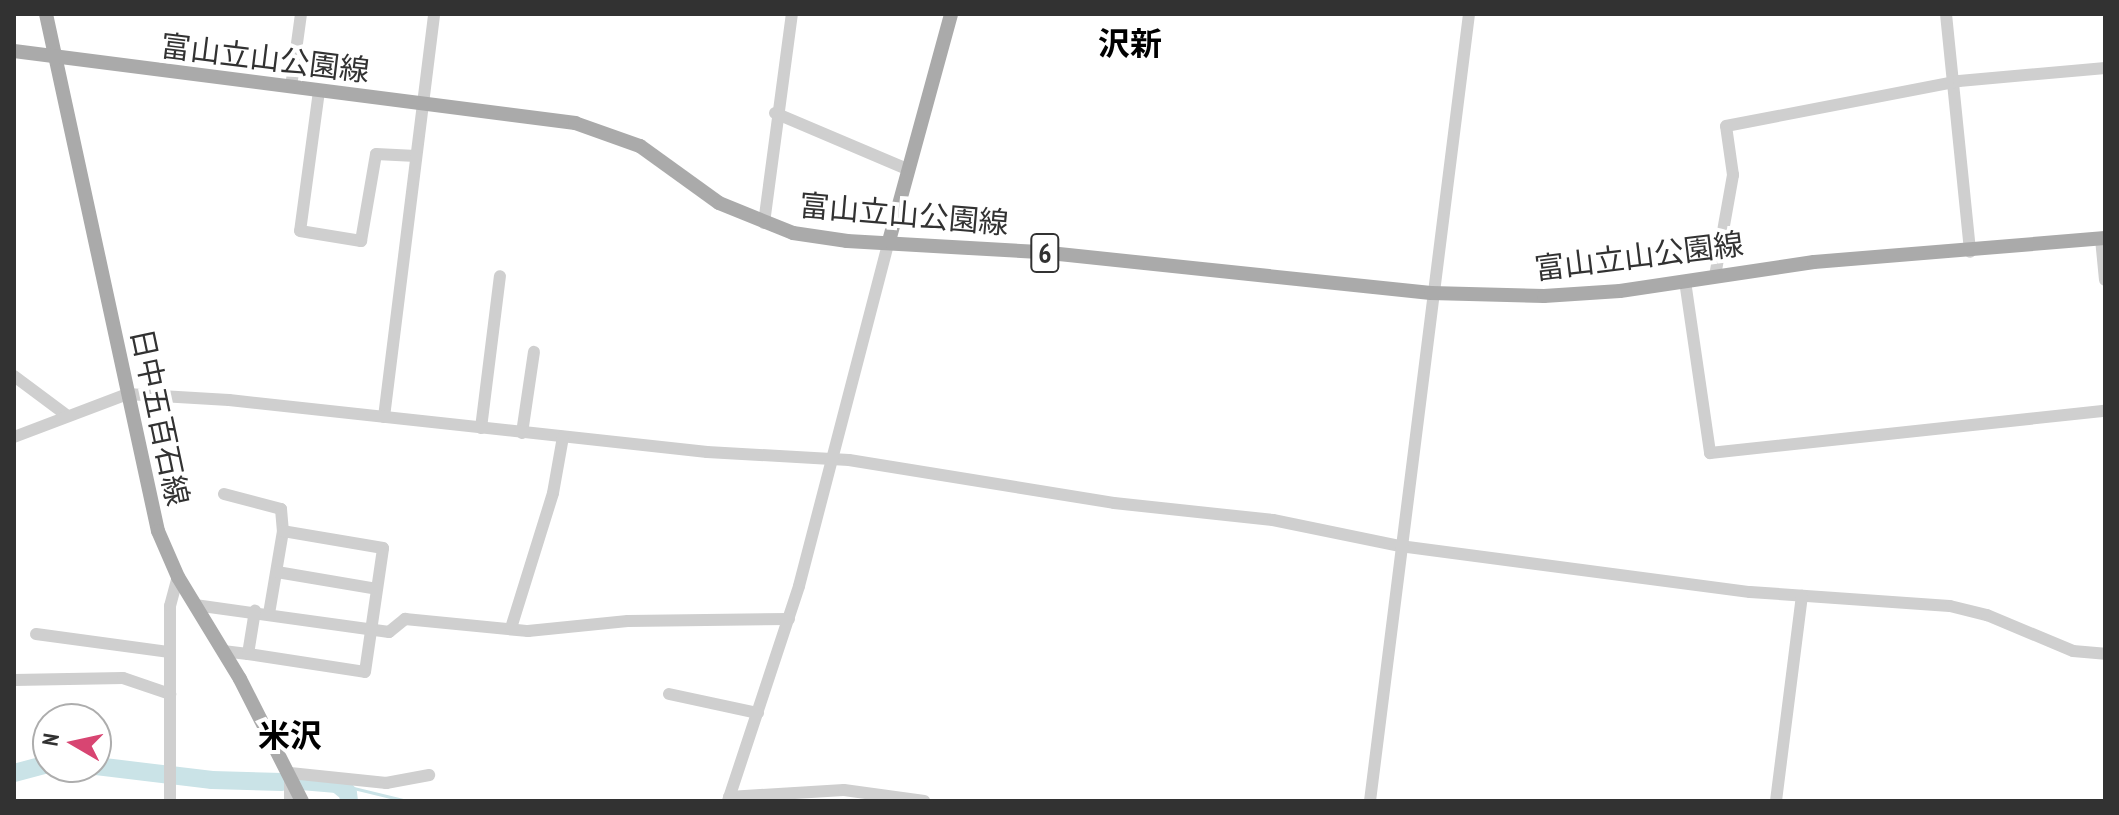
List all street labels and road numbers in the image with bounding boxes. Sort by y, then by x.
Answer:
street label: 富山立山公園線 [159,27,371,89]
street label: 富山立山公園線 [798,187,1010,241]
street label: 富山立山公園線 [1533,225,1745,287]
road number: 6 [1029,229,1061,277]
street label: 日中五百石線 [124,325,196,509]

